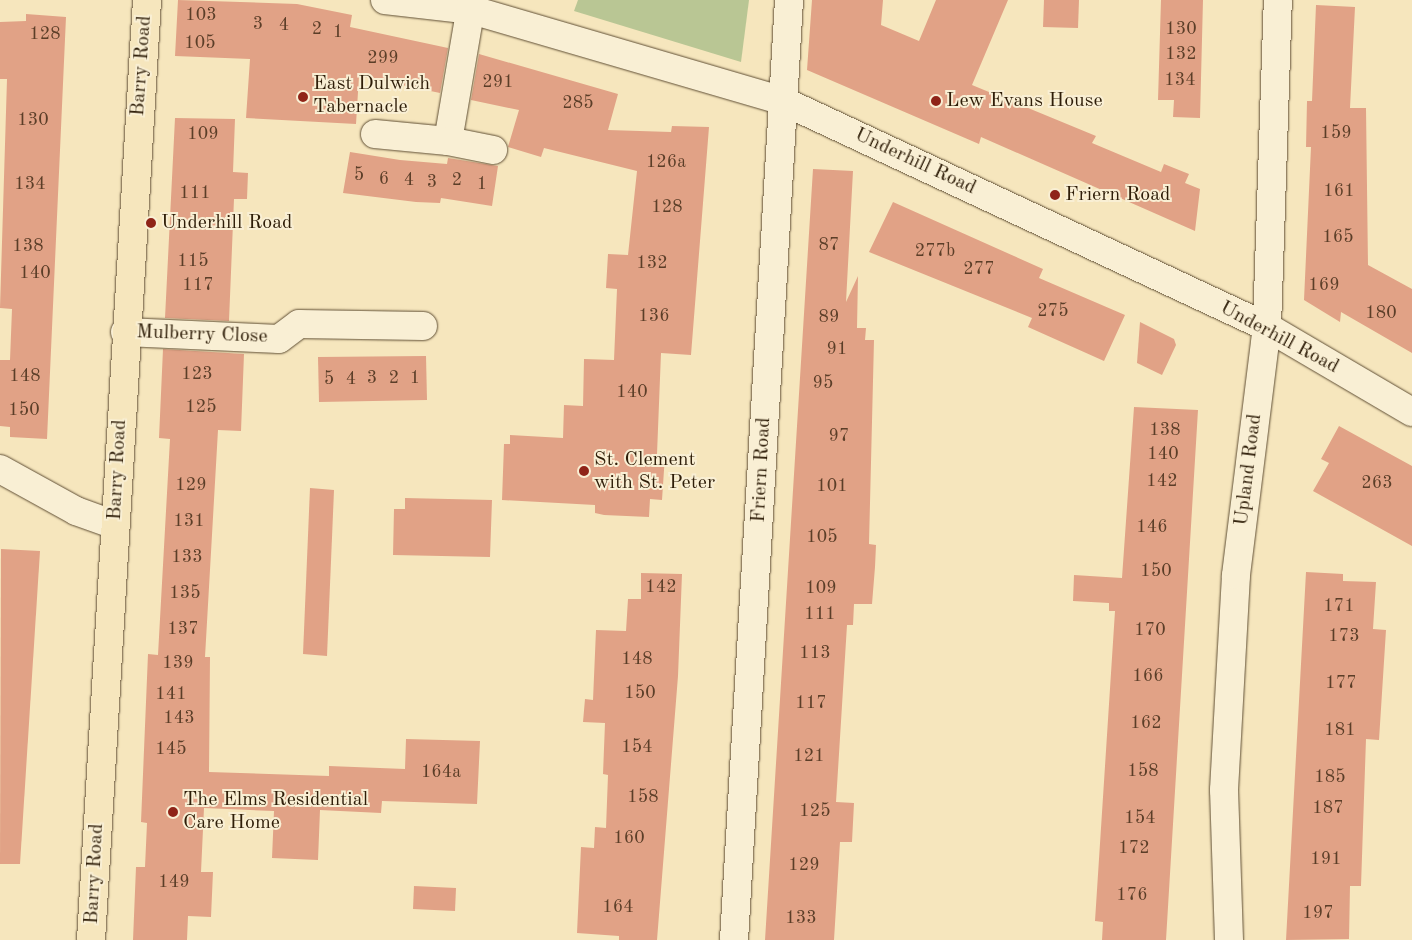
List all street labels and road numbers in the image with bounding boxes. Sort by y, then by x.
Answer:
street label: Barry Road [127,15,157,117]
street label: Underhill Road [850,123,980,201]
street label: Underhill Road [1215,297,1343,379]
street label: Mulberry Close [136,321,268,349]
street label: Upland Road [1230,413,1268,527]
street label: Friern Road [747,417,777,523]
street label: Barry Road [103,419,133,521]
street label: Barry Road [80,823,110,925]

